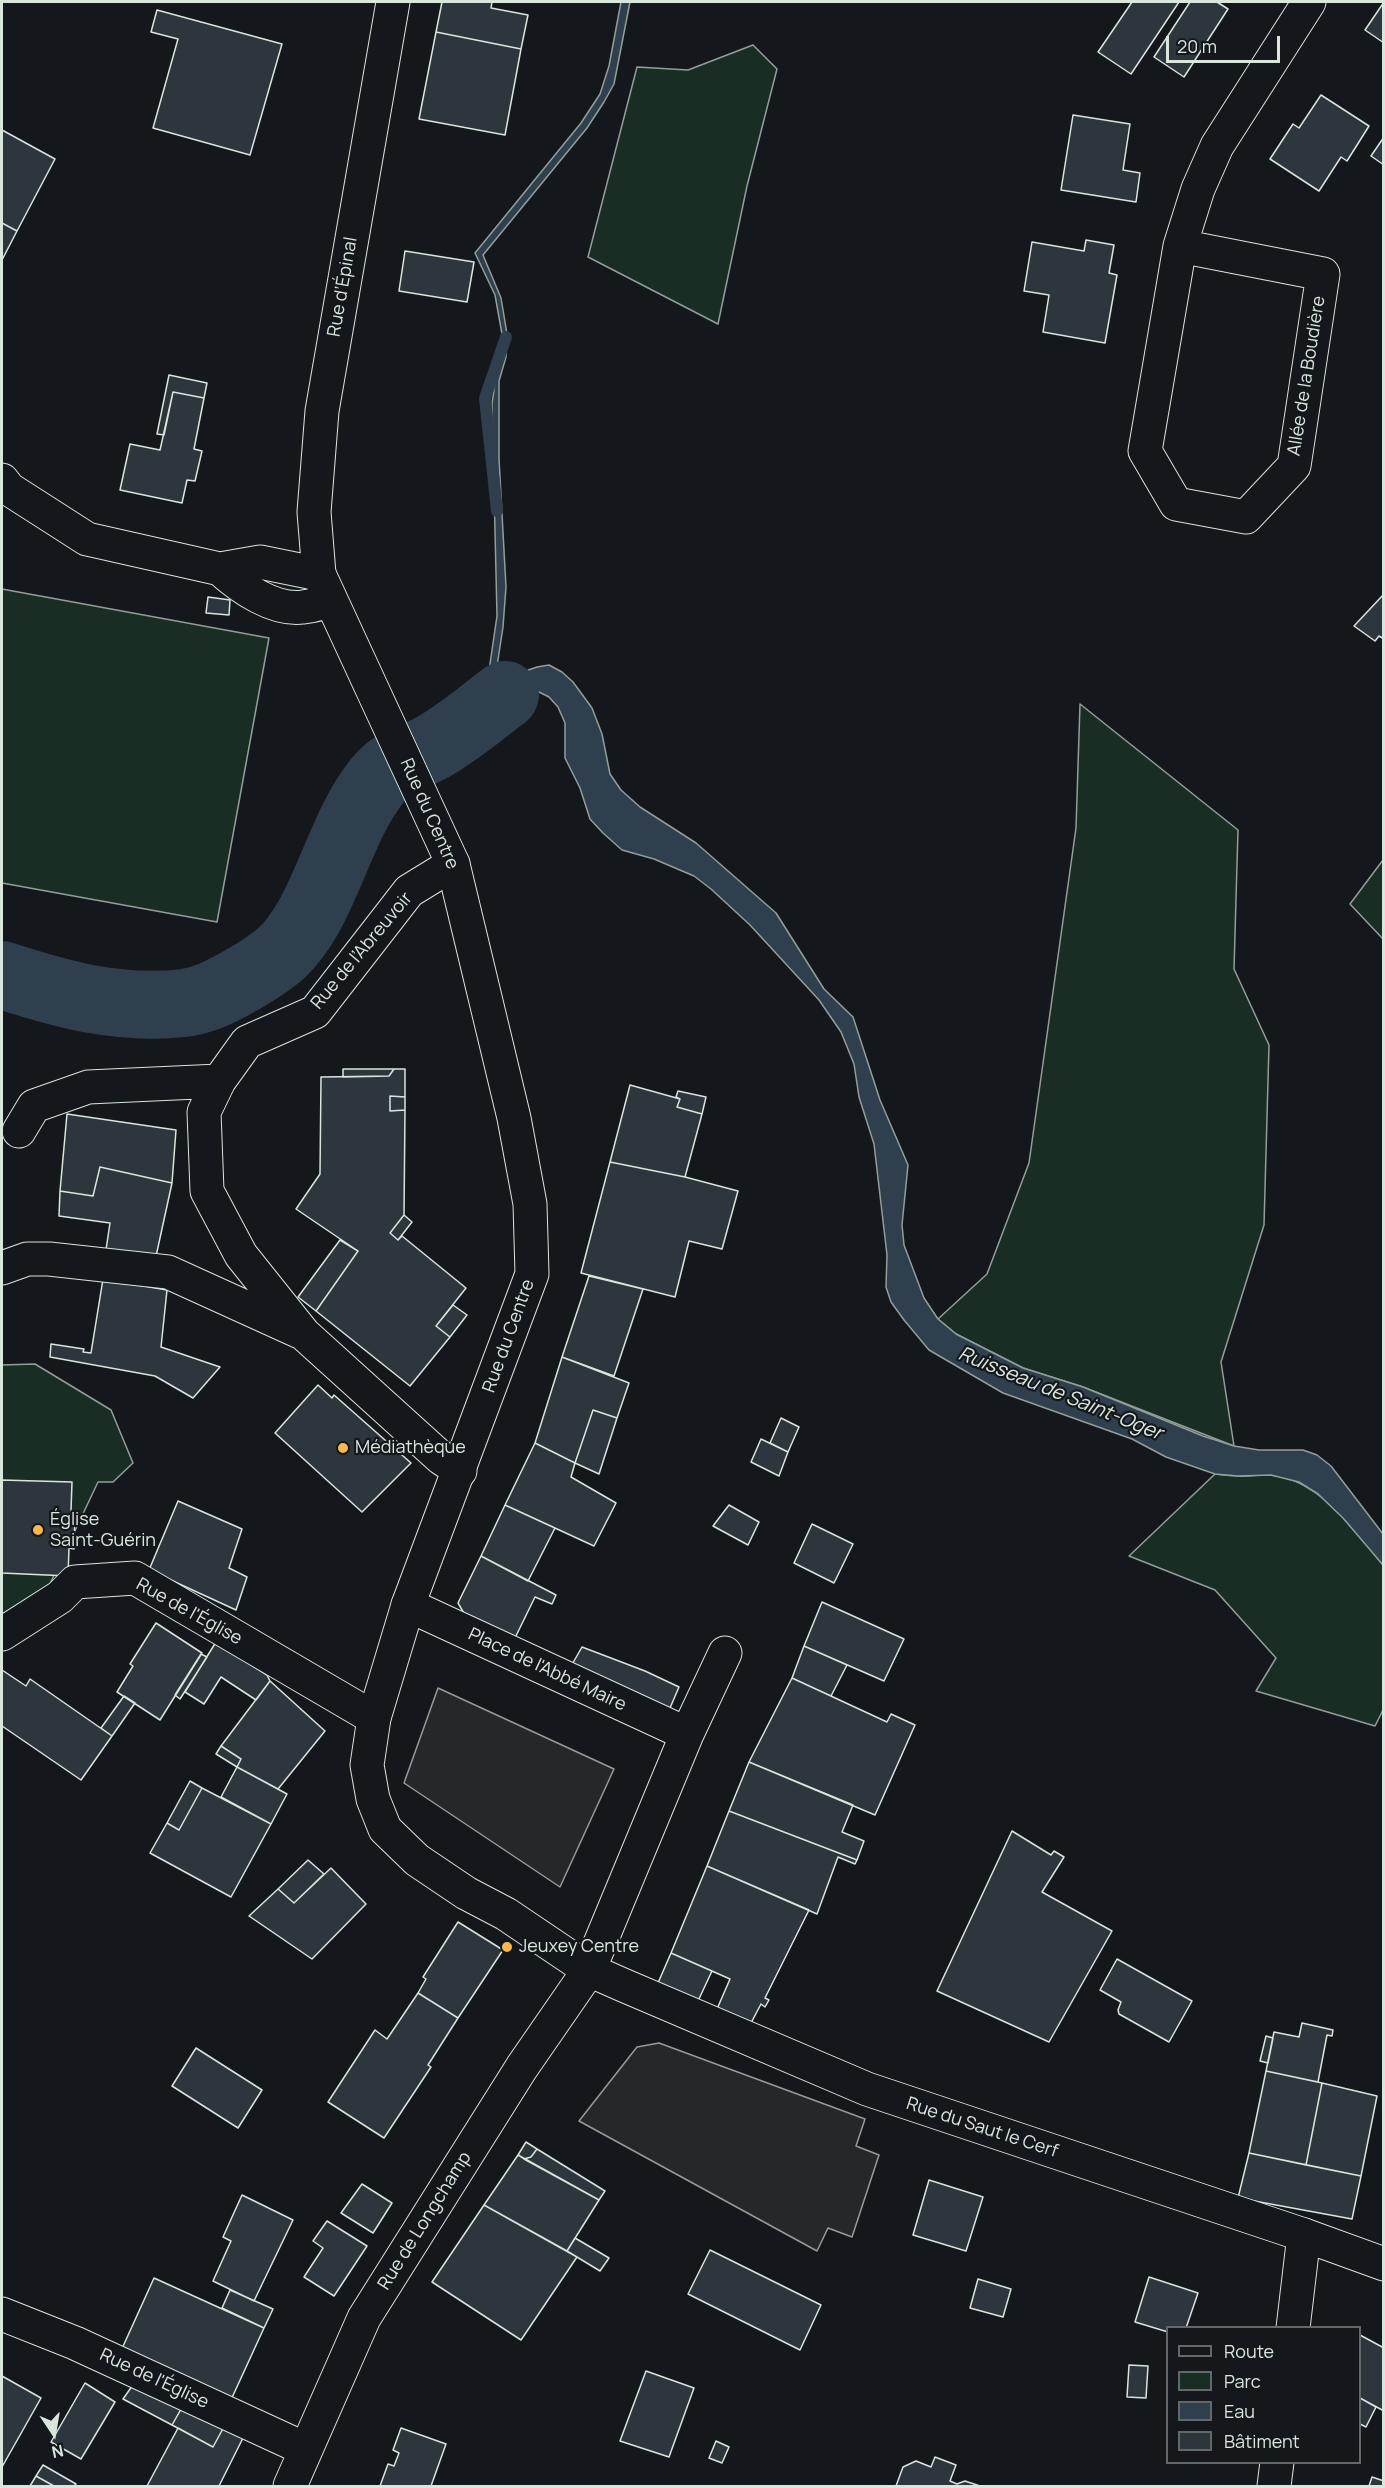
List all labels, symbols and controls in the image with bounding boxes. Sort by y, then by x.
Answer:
scale bar [1169,24,1283,62]
text: 20 m [1177,34,1217,58]
street label: Rue d’Épinal [324,235,362,339]
street label: Allée de la Boudière [1284,294,1330,458]
street label: Rue du Centre [395,755,463,873]
street label: Rue de l’Abreuvoir [307,888,417,1014]
street label: Rue du Centre [479,1276,539,1396]
water label: Ruisseau de Saint-Oger [955,1342,1165,1446]
place label: Médiathèque [355,1437,466,1459]
marker: Médiathèque [336,1441,350,1455]
place label: Église Saint-Guérin [50,1509,156,1552]
marker: Église Saint-Guérin [31,1523,45,1537]
street label: Rue de l'Église [132,1574,246,1650]
street label: Place de l'Abbé Maire [464,1624,630,1716]
place label: Jeuxey Centre [519,1936,639,1958]
marker: Jeuxey Centre [500,1940,514,1954]
street label: Rue du Saut le Cerf [903,2093,1061,2163]
street label: Rue de Longchamp [374,2148,476,2294]
legend [1166,2326,1361,2464]
text: Route [1224,2339,1274,2363]
street label: Rue de l'Église [96,2344,212,2414]
text: Parc [1224,2369,1261,2393]
text: Eau [1224,2399,1255,2423]
north arrow [24,2404,84,2464]
text: Bâtiment [1224,2429,1300,2453]
text: N [50,2440,66,2464]

